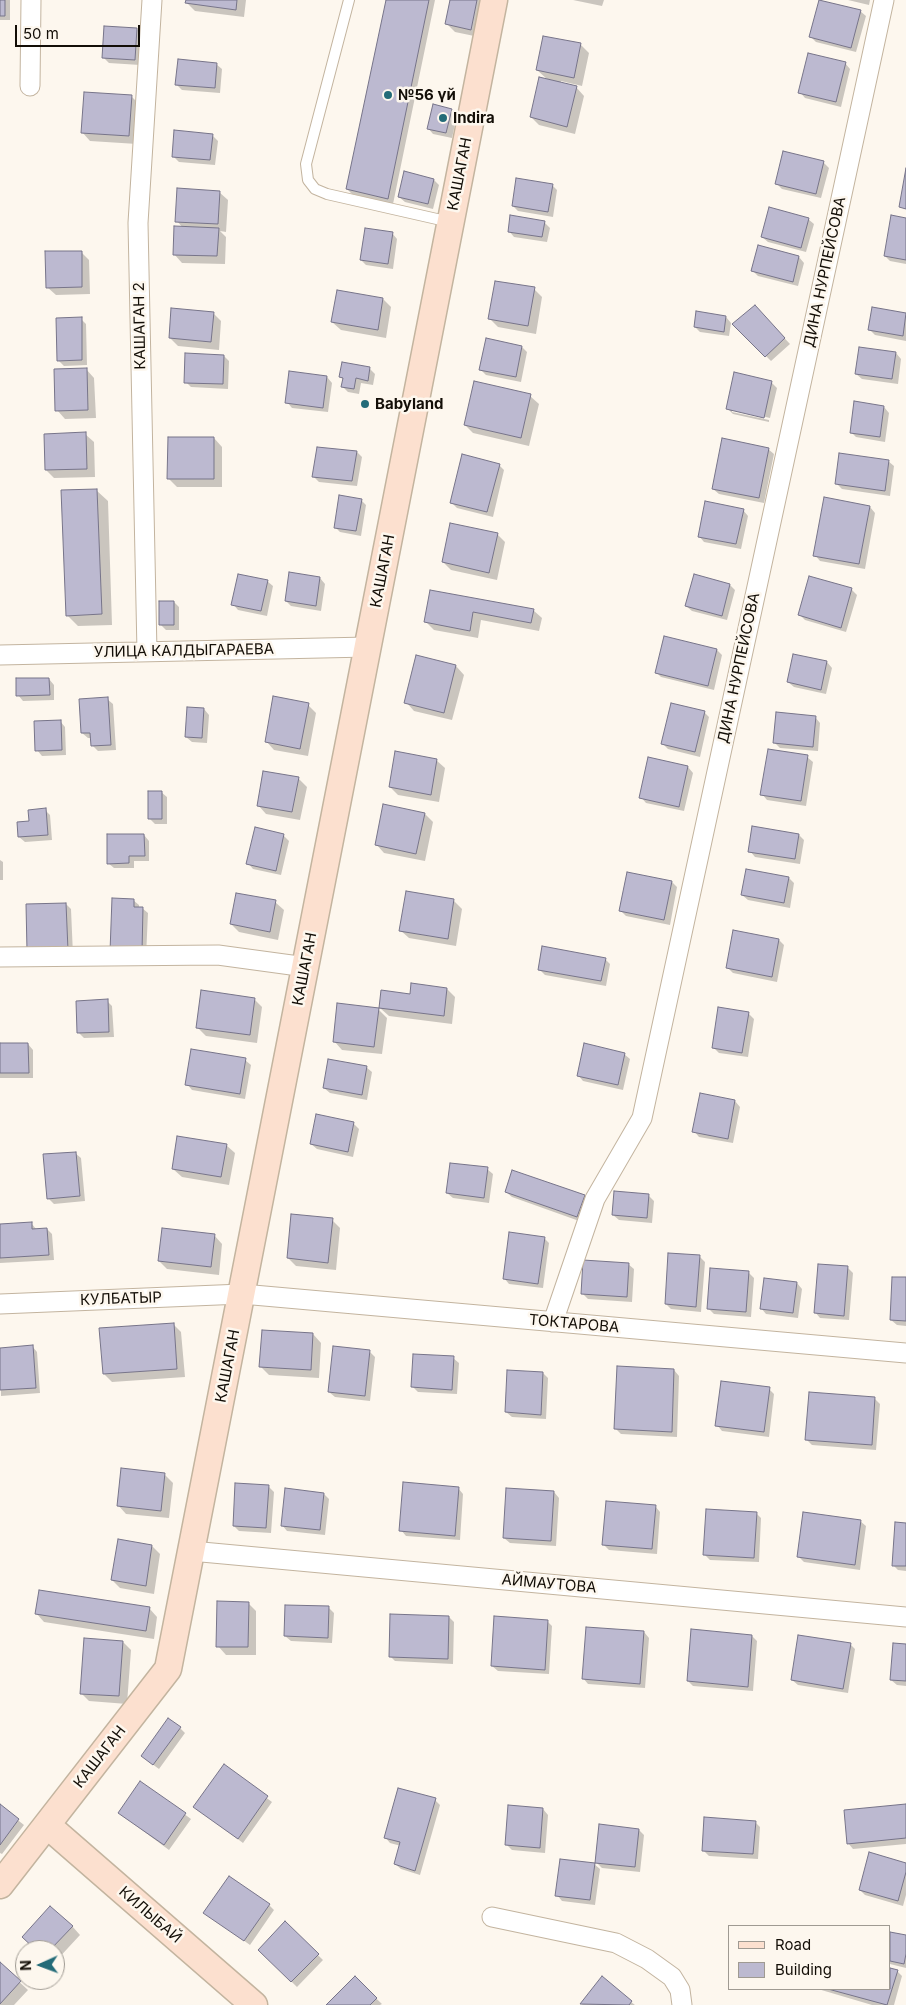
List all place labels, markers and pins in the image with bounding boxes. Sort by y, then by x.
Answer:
place label: №56 үй [398,86,456,104]
marker: №56 үй [382,89,394,101]
place label: Indira [453,109,495,127]
marker: Indira [437,112,449,124]
place label: Babyland [375,395,443,413]
marker: Babyland [359,398,371,410]

